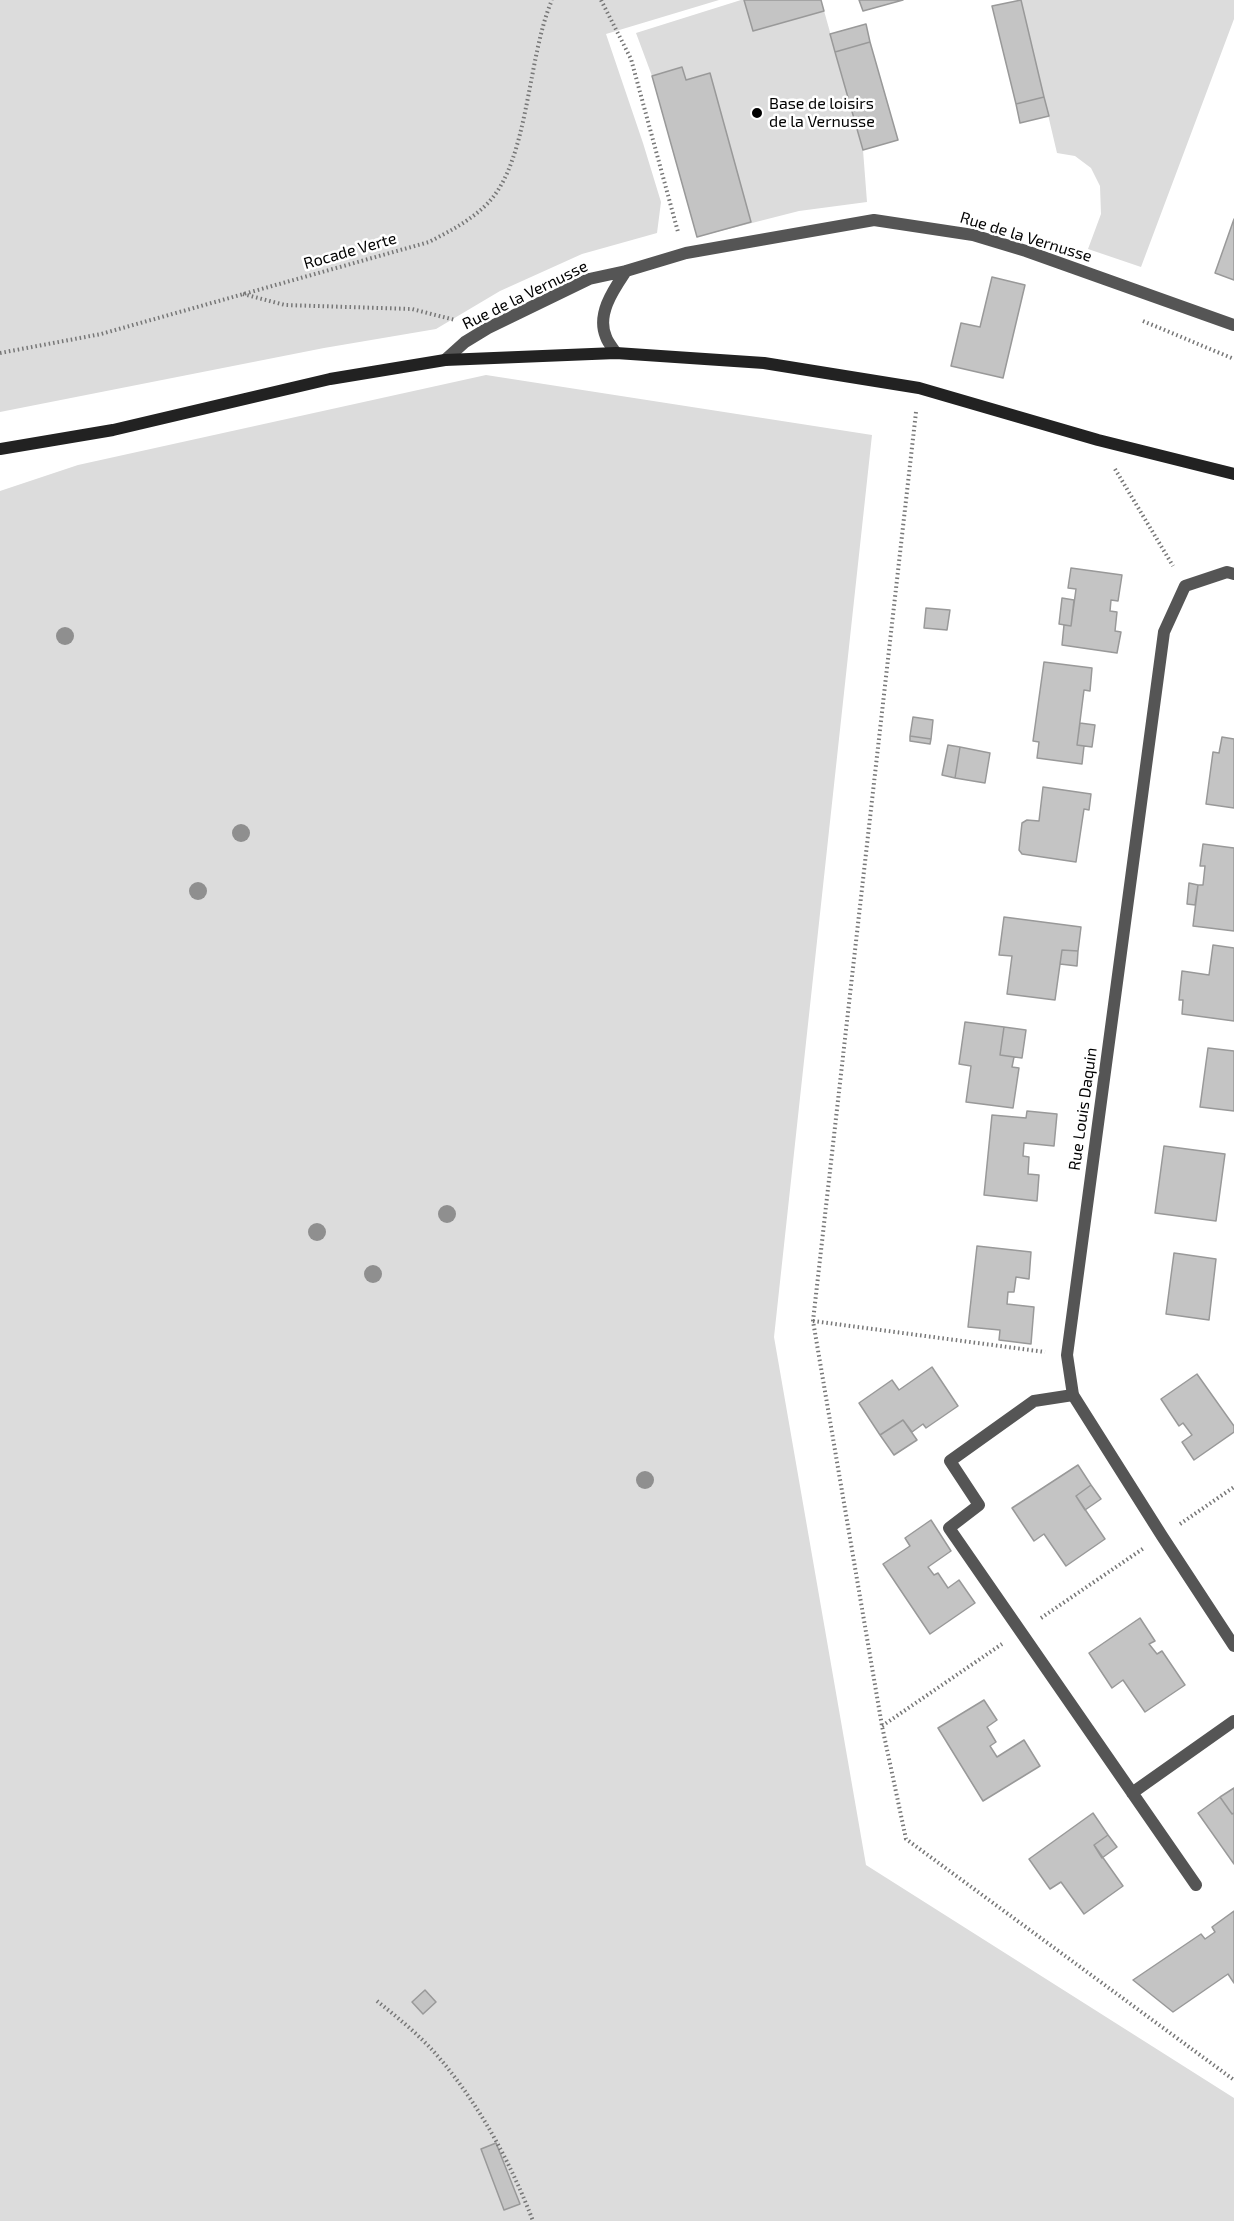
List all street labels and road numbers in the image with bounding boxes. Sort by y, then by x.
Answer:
street label: Rue de la Vernusse [958,208,1094,266]
street label: Rocade Verte [301,229,399,273]
street label: Rue de la Vernusse [459,256,591,334]
street label: Rue Louis Daquin [1065,1046,1101,1172]

